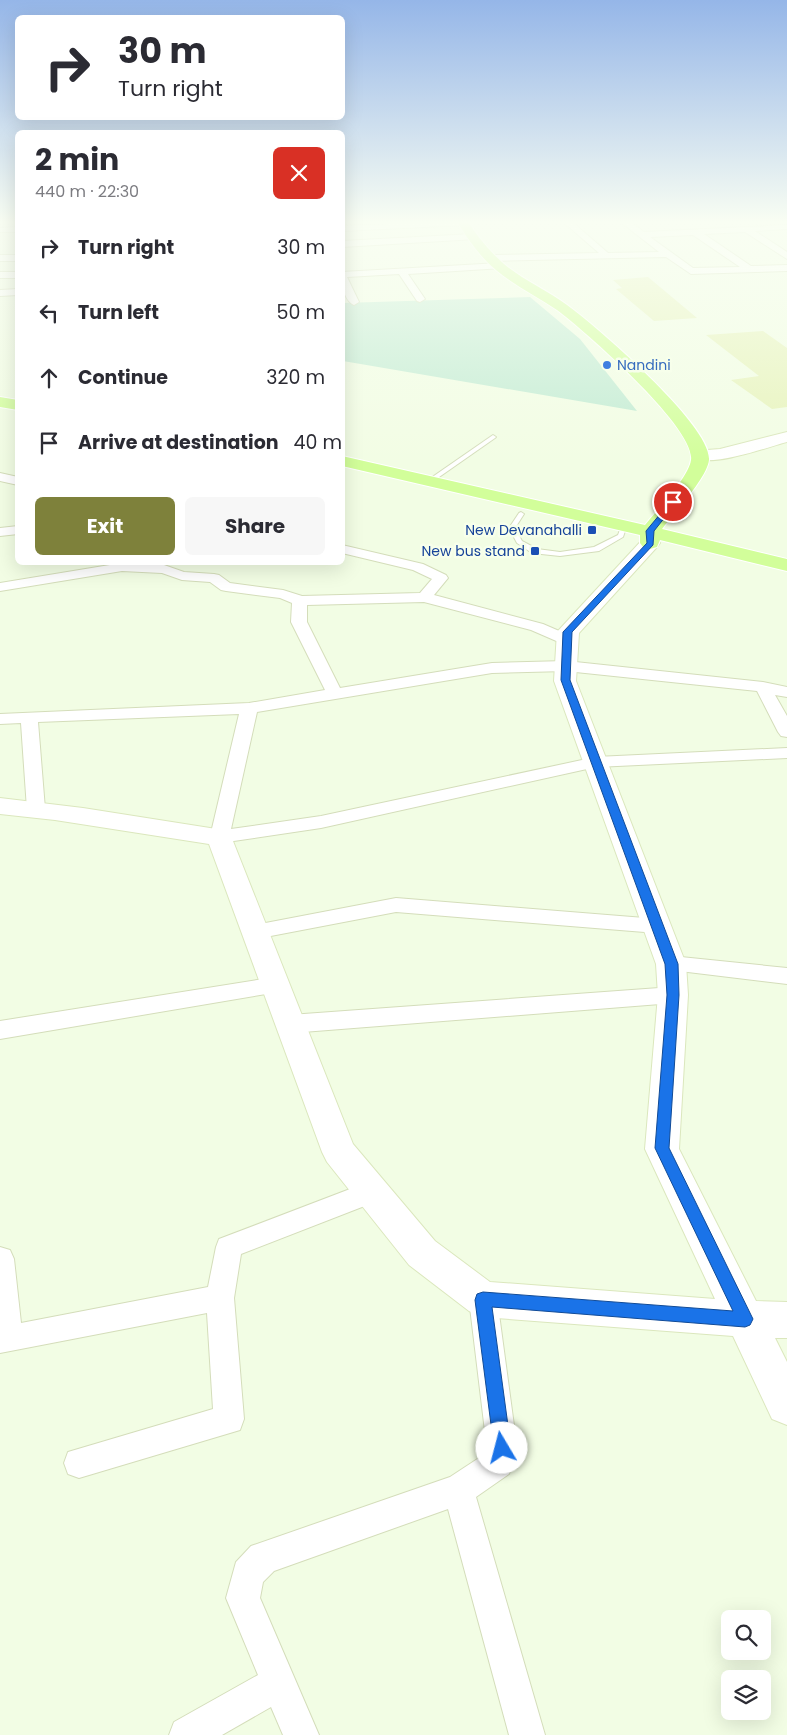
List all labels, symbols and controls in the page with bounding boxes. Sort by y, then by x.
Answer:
text: 30 m [118,26,206,75]
icon: right [35,35,100,100]
text: Turn right [118,73,223,104]
text: 2 min [35,138,119,181]
button: close [273,147,325,199]
text: 440 m · 22:30 [35,180,139,203]
icon: right [35,234,63,262]
text: Turn right [78,234,174,261]
text: 30 m [277,234,325,261]
icon: left [35,299,63,327]
text: Turn left [78,299,159,326]
text: 50 m [276,299,325,326]
place label: Nandini [617,355,671,375]
marker: Nandini [601,359,613,371]
icon: ahead [35,364,63,392]
text: Continue [78,364,168,391]
text: 320 m [266,364,325,391]
icon: arrive [35,429,63,457]
text: Arrive at destination [78,429,279,456]
text: 40 m [294,429,342,456]
pin [652,481,694,523]
icon: arrive [659,488,687,516]
button: Exit [35,497,175,555]
button: Share [185,497,325,555]
place label: New Devanahalli [465,520,582,540]
marker: New Devanahalli [586,524,598,536]
place label: New bus stand [421,541,525,561]
marker: New bus stand [529,545,541,557]
position arrow [475,1421,527,1473]
map controls [721,1610,771,1720]
button: search [721,1610,771,1660]
button: layers [721,1670,771,1720]

